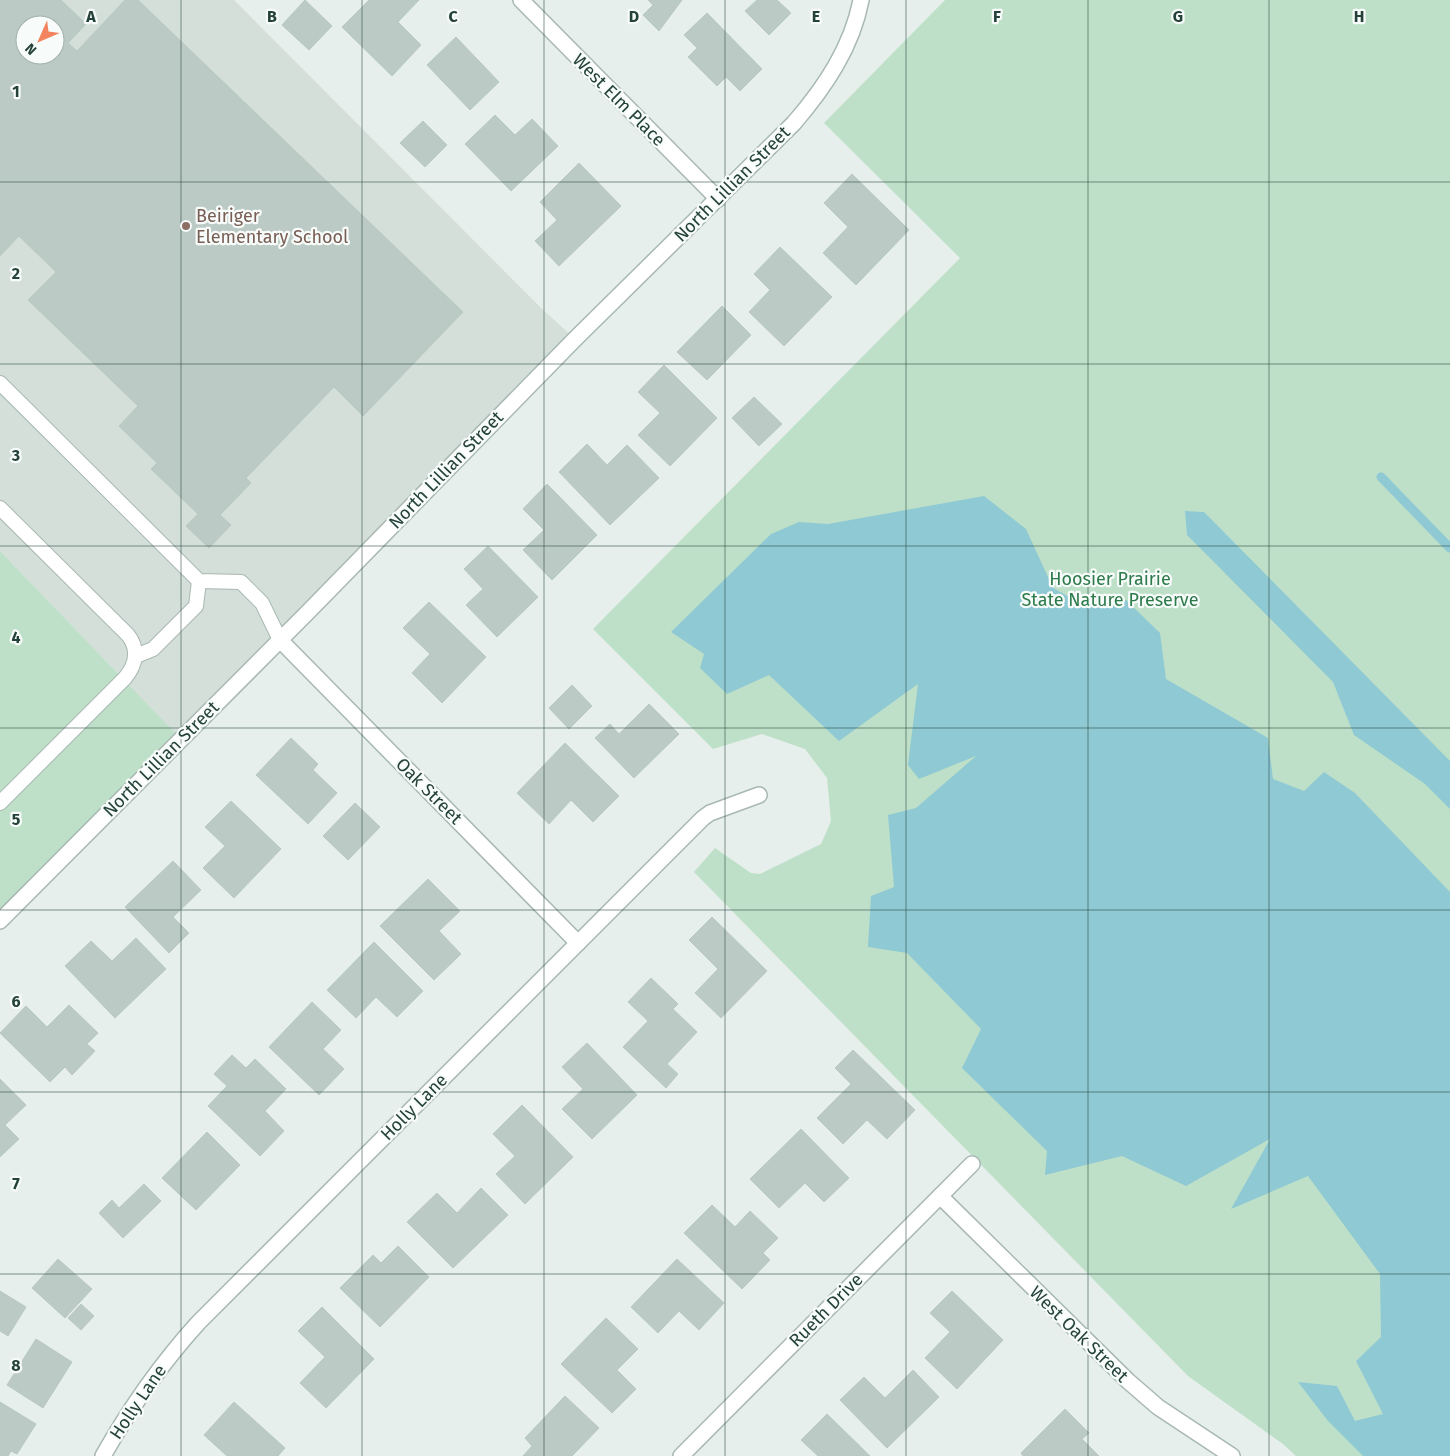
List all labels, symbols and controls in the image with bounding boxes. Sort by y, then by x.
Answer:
text: A [85,7,96,26]
text: B [267,7,277,26]
text: C [448,7,458,26]
text: D [629,7,639,26]
text: E [812,7,820,26]
text: F [993,7,1001,26]
text: G [1173,7,1183,26]
text: H [1354,7,1364,26]
north arrow [15,15,65,65]
text: N [22,40,40,58]
street label: West Elm Place [568,49,670,151]
text: 1 [12,82,20,101]
street label: North Lillian Street [669,121,795,247]
place label: Beiriger Elementary School [196,205,348,248]
marker: Beiriger Elementary School [180,220,192,232]
text: 2 [12,264,20,283]
street label: North Lillian Street [384,406,508,533]
text: 3 [11,446,20,465]
park label: Hoosier Prairie State Nature Preserve [1022,568,1198,611]
text: 4 [11,628,21,647]
street label: North Lillian Street [98,696,224,822]
street label: Oak Street [391,753,467,829]
text: 5 [12,810,21,829]
text: 6 [11,992,21,1011]
street label: Holly Lane [376,1069,452,1145]
text: 7 [12,1174,20,1193]
street label: Rueth Drive [785,1269,867,1351]
street label: West Oak Street [1025,1281,1133,1387]
text: 8 [11,1356,21,1375]
street label: Holly Lane [105,1360,171,1444]

